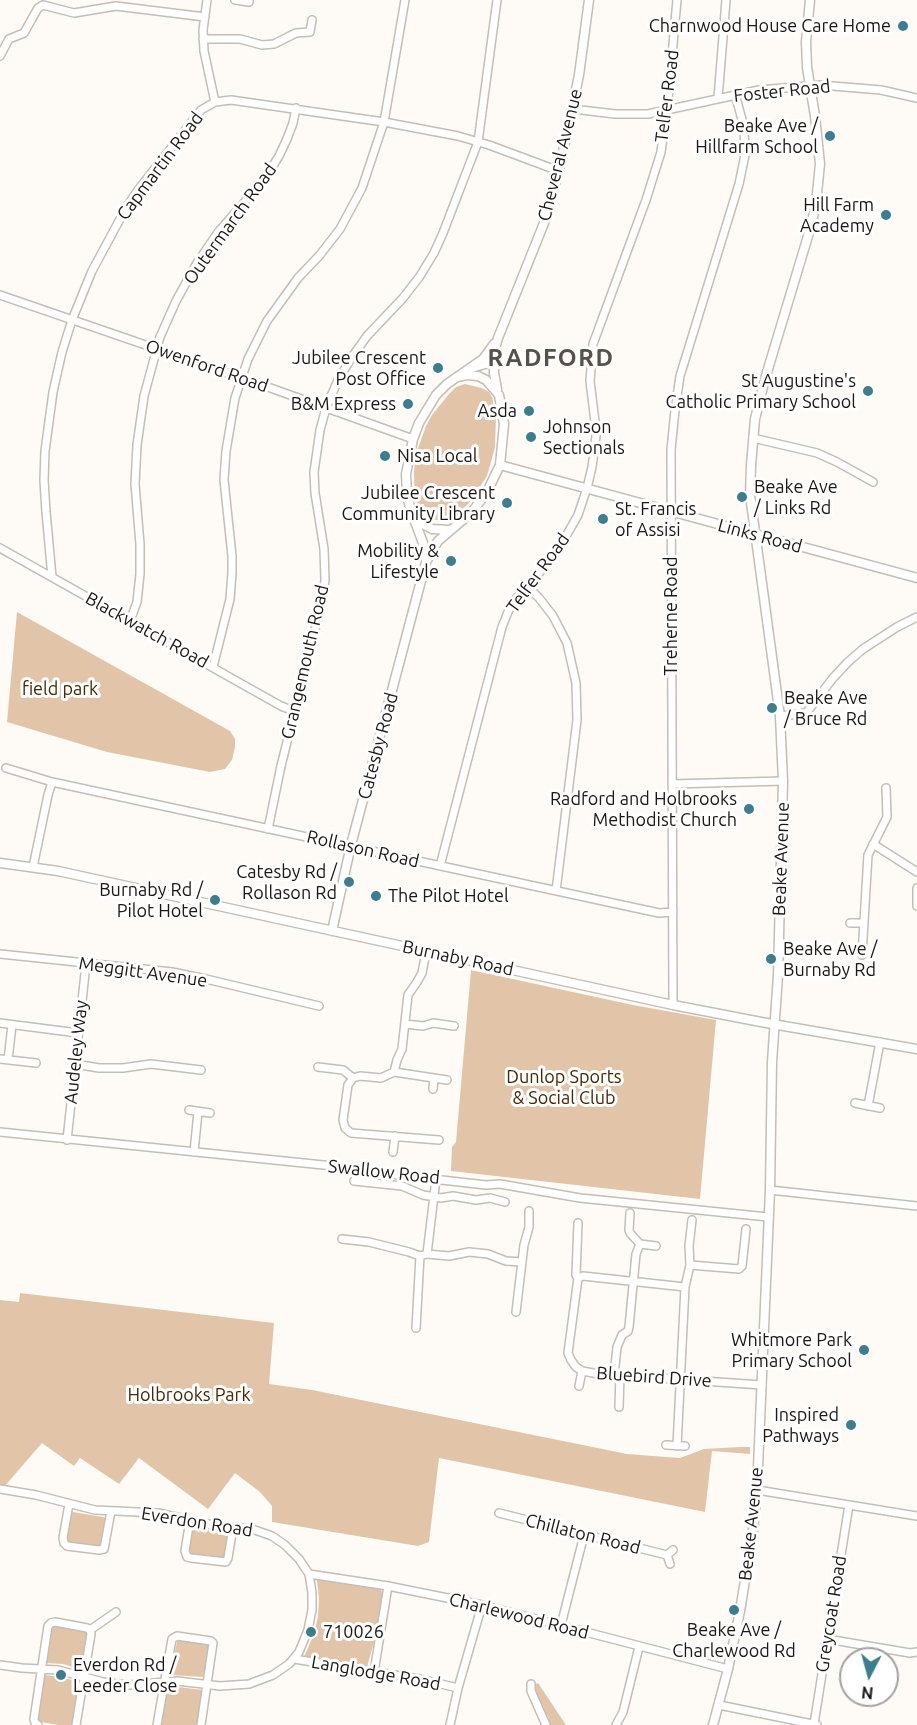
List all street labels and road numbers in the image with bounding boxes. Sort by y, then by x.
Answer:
street label: Telfer Road [651,49,683,143]
street label: Foster Road [733,75,831,107]
street label: Cheveral Avenue [533,87,587,223]
street label: Capmartin Road [112,108,208,224]
street label: Outermarch Road [179,159,281,289]
street label: Owenford Road [143,335,271,397]
street label: Links Road [716,514,804,558]
street label: Telfer Road [502,529,574,617]
street label: Treherne Road [660,557,682,675]
street label: Grangemouth Road [277,583,333,741]
street label: Blackwatch Road [82,587,212,673]
street label: Catesby Road [353,690,403,802]
street label: Beake Avenue [768,802,794,916]
street label: Rollason Road [305,826,421,872]
street label: Burnaby Road [401,936,515,980]
street label: Meggitt Avenue [77,952,209,992]
street label: Audeley Way [60,999,92,1105]
street label: Swallow Road [327,1155,441,1189]
street label: Bluebird Drive [596,1362,712,1392]
street label: Beake Avenue [734,1466,768,1582]
street label: Everdon Road [140,1503,254,1541]
street label: Chillaton Road [523,1509,643,1559]
street label: Greycoat Road [811,1554,851,1674]
street label: Charlewood Road [447,1588,591,1644]
street label: Langlodge Road [310,1651,442,1695]

